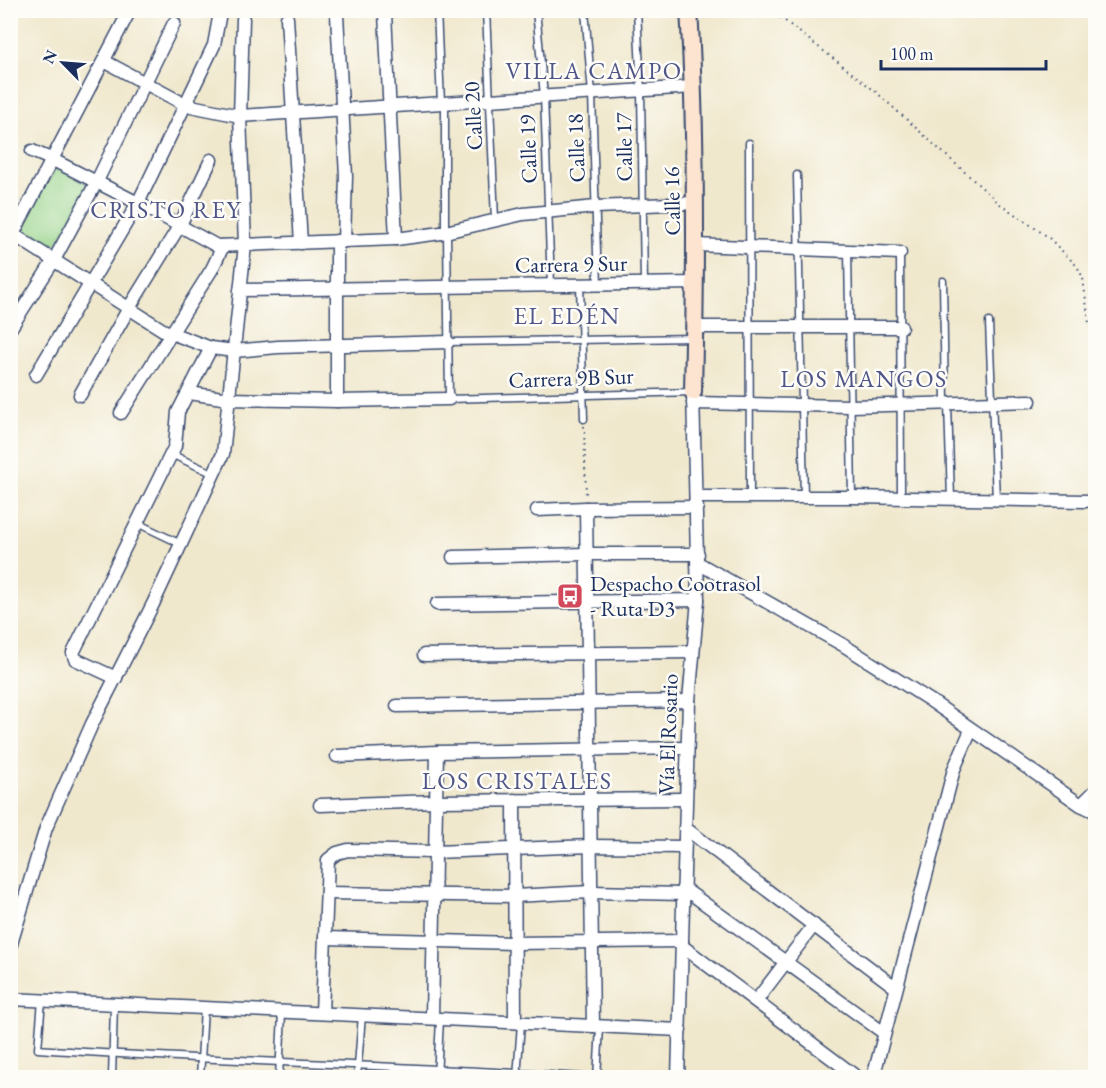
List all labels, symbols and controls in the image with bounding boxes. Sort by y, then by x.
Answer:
north arrow [33,33,93,93]
scale bar [881,33,1046,71]
text: 100 m [890,42,934,65]
text: N [38,47,62,67]
district label: VILLA CAMPO [505,55,683,86]
street label: Calle 20 [457,80,489,151]
street label: Calle 17 [609,112,639,182]
street label: Calle 18 [560,113,592,183]
street label: Calle 19 [512,114,544,184]
street label: Calle 16 [657,166,687,236]
district label: CRISTO REY [90,194,242,225]
street label: Carrera 9 Sur [515,249,628,279]
district label: EL EDÉN [513,300,621,331]
street label: Carrera 9B Sur [508,361,635,395]
district label: LOS MANGOS [780,363,948,394]
place label: Despacho Cootrasol - Ruta D3 [590,569,761,623]
bus stop icon: Despacho Cootrasol - Ruta D3 [555,581,585,611]
street label: Vía El Rosario [651,673,685,795]
district label: LOS CRISTALES [422,765,612,796]

